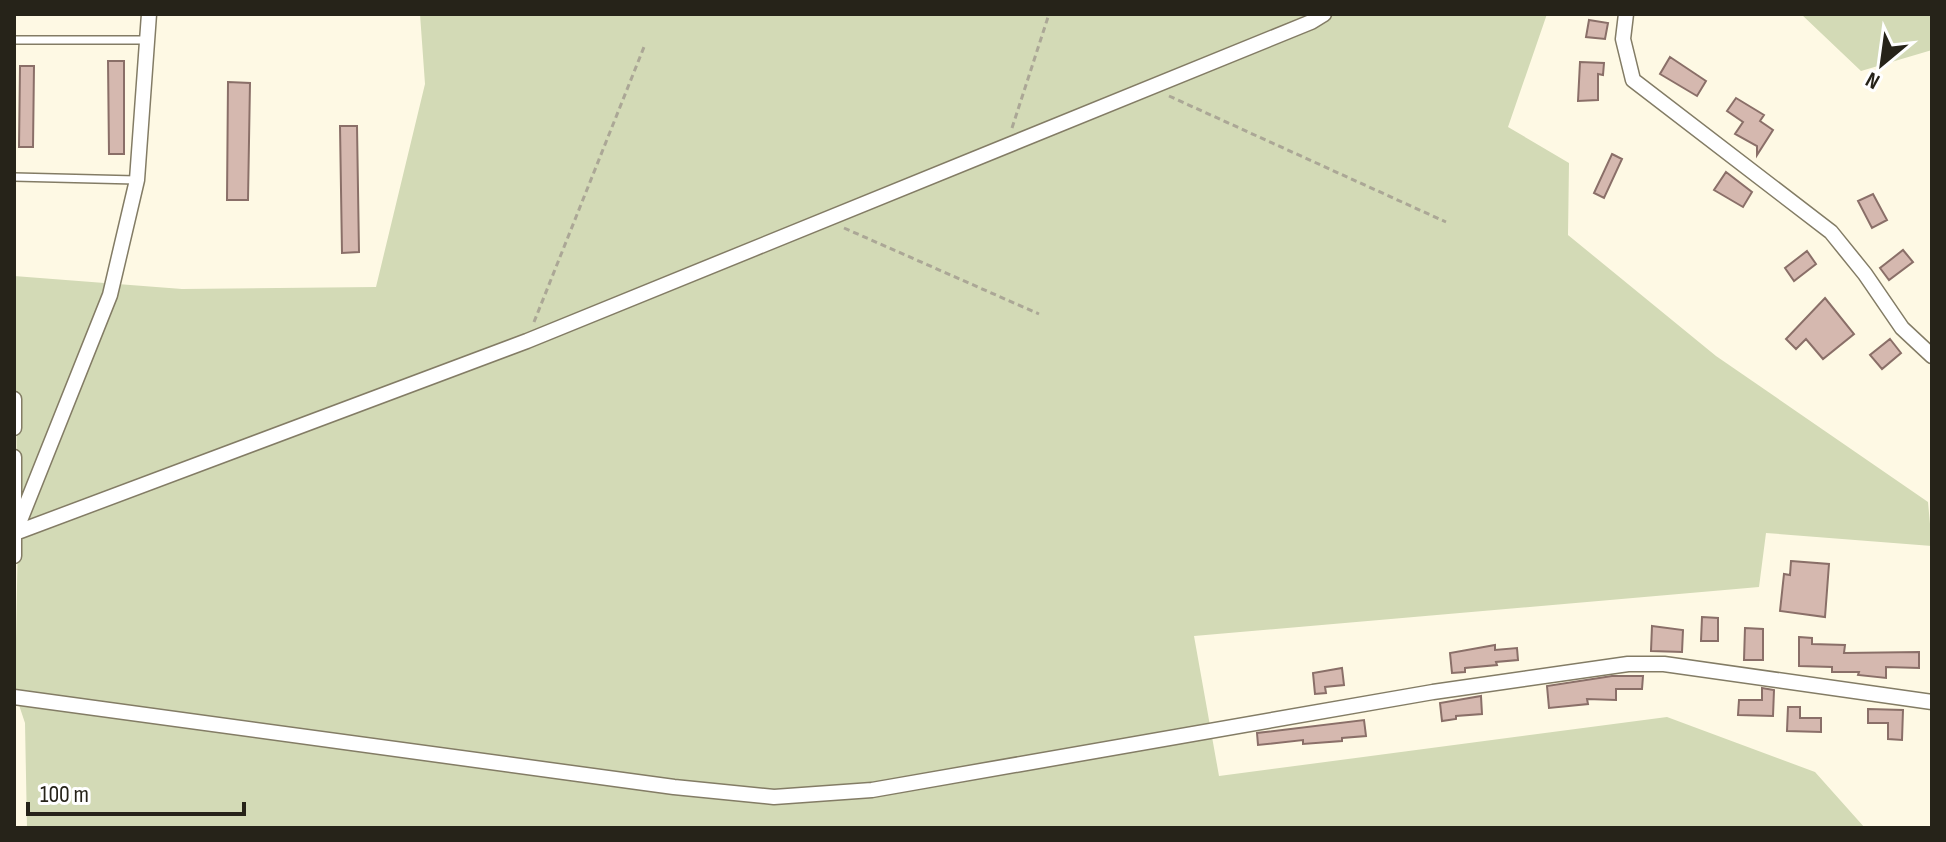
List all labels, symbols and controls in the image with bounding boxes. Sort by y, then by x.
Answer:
north arrow [1842,24,1922,104]
text: N [1861,66,1885,95]
scale bar [28,766,244,816]
text: 100 m [40,780,89,809]

